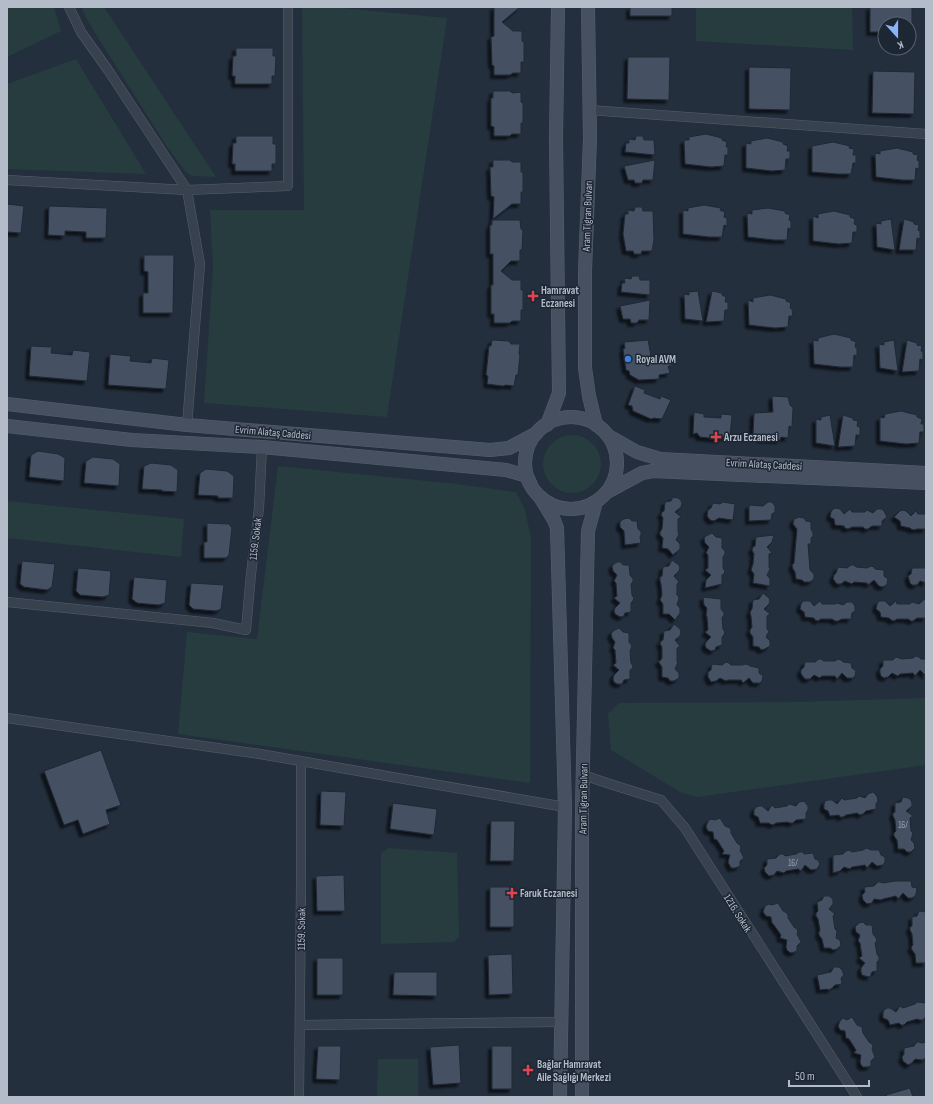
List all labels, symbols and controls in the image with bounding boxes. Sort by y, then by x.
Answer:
north arrow [877,16,917,56]
text: K [895,38,905,52]
street label: Aram Tigran Bulvarı [580,181,595,253]
place label: Hamravat Eczanesi [541,284,579,310]
marker: Hamravat Eczanesi [528,291,538,301]
place label: Royal AVM [636,353,676,366]
marker: Royal AVM [623,354,633,364]
street label: Evrim Alataş Caddesi [234,423,311,442]
place label: Arzu Eczanesi [723,431,778,444]
marker: Arzu Eczanesi [711,432,721,442]
street label: Evrim Alataş Caddesi [726,456,802,473]
street label: 1159. Sokak [246,516,265,561]
street label: Aram Tigran Bulvarı [576,764,591,835]
house number: 16/ [898,820,908,831]
house number: 16/ [788,858,798,869]
place label: Faruk Eczanesi [520,887,577,900]
marker: Faruk Eczanesi [507,888,517,898]
street label: 1216. Sokak [721,892,755,935]
street label: 1159. Sokak [295,907,308,950]
place label: Bağlar Hamravat Aile Sağlığı Merkezi [536,1058,611,1084]
scale bar [789,1062,869,1088]
marker: Bağlar Hamravat Aile Sağlığı Merkezi [522,1064,534,1076]
text: 50 m [795,1069,815,1084]

